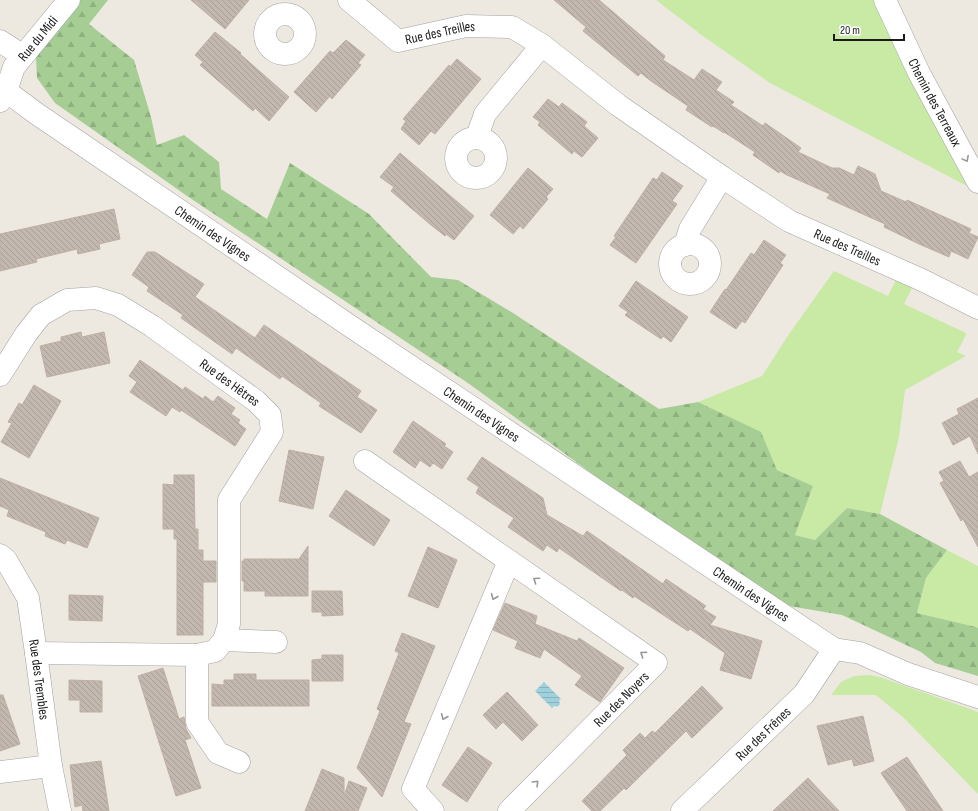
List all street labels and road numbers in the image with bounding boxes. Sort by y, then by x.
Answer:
street label: Rue du Midi [14,13,61,65]
street label: Rue des Treilles [403,18,475,48]
street label: Chemin des Terreaux [904,56,966,150]
street label: Chemin des Vignes [171,202,254,265]
street label: Rue des Treilles [811,225,883,270]
street label: Rue des Hêtres [196,355,264,410]
street label: Chemin des Vignes [440,383,523,446]
street label: Chemin des Vignes [710,563,792,626]
street label: Rue des Trembles [25,638,53,721]
street label: Rue des Noyers [590,668,653,731]
street label: Rue des Frênes [732,703,794,764]

